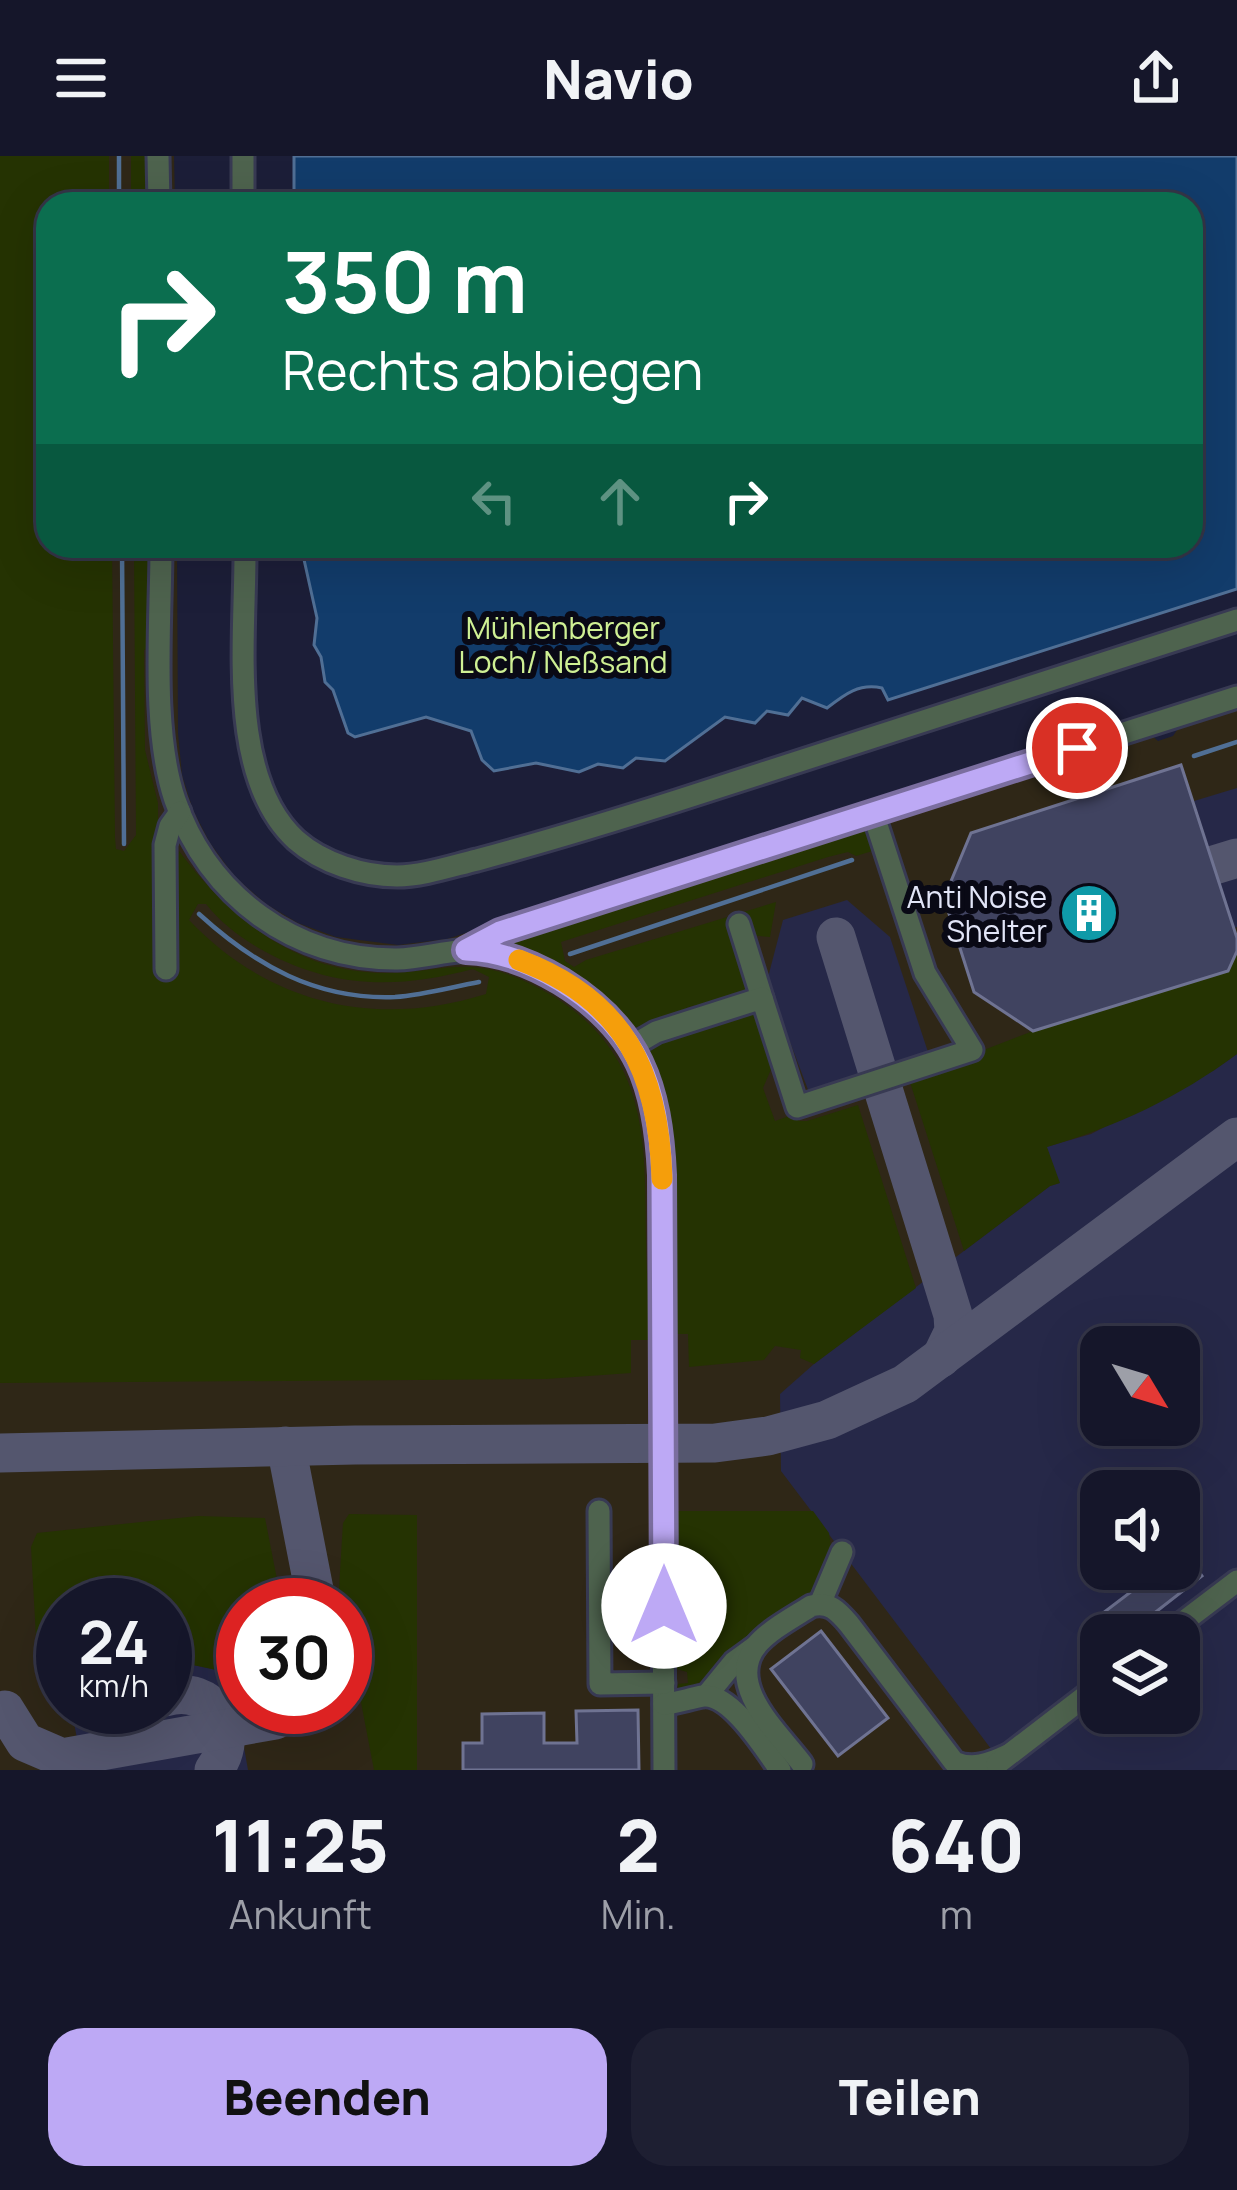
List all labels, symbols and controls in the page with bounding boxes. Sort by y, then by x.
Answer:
text: Navio [543,41,694,115]
icon: menu [48,45,114,111]
icon: share [1123,45,1189,111]
text: 350 m [282,223,528,338]
icon: right [84,240,240,396]
text: Rechts abbiegen [282,332,703,406]
icon: left [461,468,527,534]
icon: ahead [587,468,653,534]
icon: right [713,468,779,534]
park label: Mühlenberger Loch/ Neßsand [458,607,668,682]
pin [1026,697,1128,799]
icon: arrive [1044,715,1110,781]
place label: Anti Noise Shelter [907,876,1047,951]
building icon: Anti Noise Shelter [1058,882,1120,944]
north arrow [1080,1326,1200,1446]
map controls [1080,1326,1200,1734]
button: sound [1080,1470,1200,1590]
position arrow [601,1543,727,1669]
speed limit sign: 30 [216,1578,372,1734]
text: 24 [78,1600,150,1682]
button: layers [1080,1614,1200,1734]
text: km/h [79,1665,149,1706]
text: 11:25 [212,1795,389,1894]
text: 2 [616,1795,660,1894]
text: 640 [888,1795,1025,1894]
text: Ankunft [229,1887,372,1941]
text: Min. [601,1887,676,1941]
text: m [940,1887,973,1941]
button: Beenden [48,2028,607,2166]
button: Teilen [631,2028,1189,2166]

